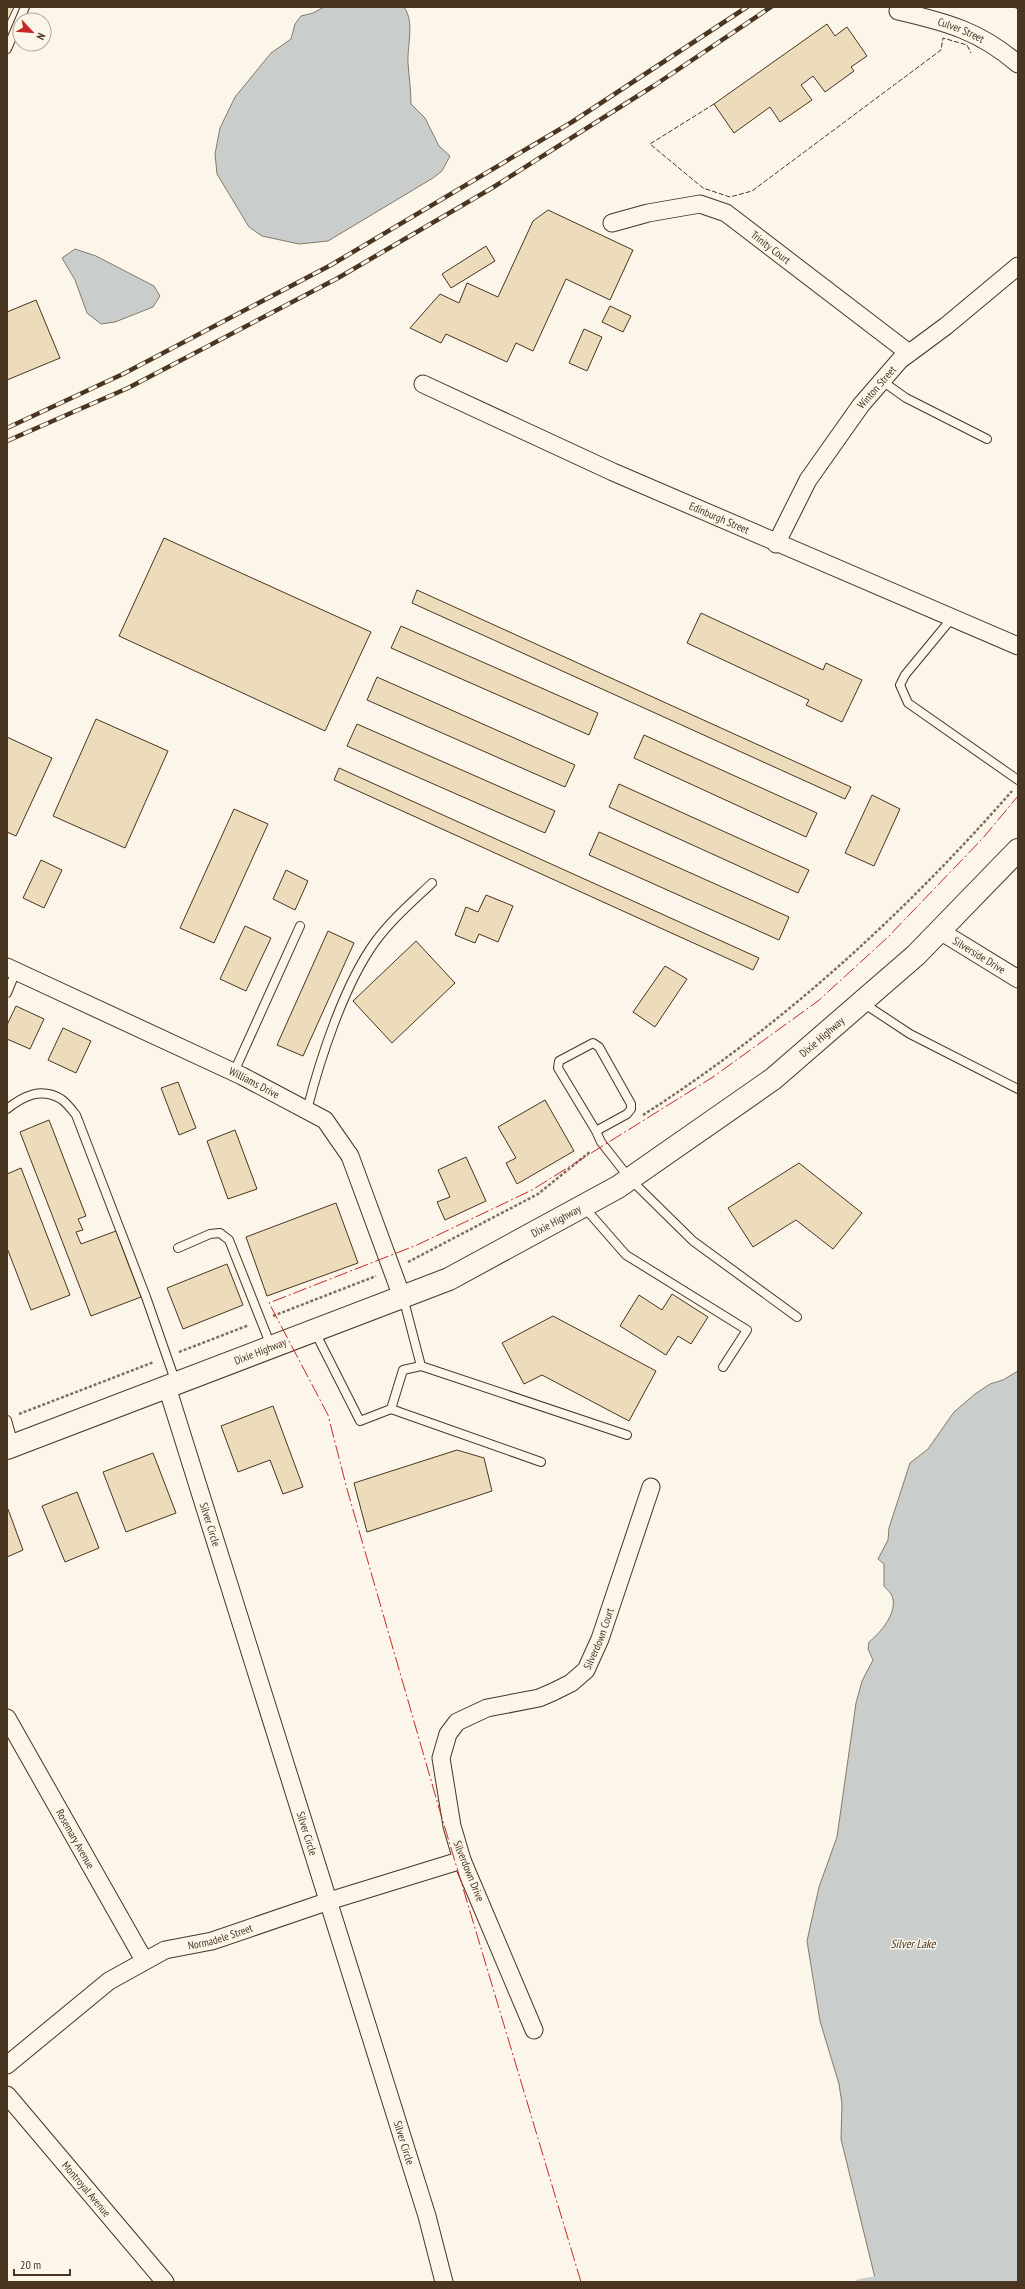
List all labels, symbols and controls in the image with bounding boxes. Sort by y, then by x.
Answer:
north arrow [12,12,52,52]
street label: Culver Street [936,14,987,46]
text: N [33,31,49,42]
street label: Trinity Court [748,228,793,267]
street label: Winton Street [854,363,899,412]
street label: Edinburgh Street [687,499,751,537]
street label: Silverside Drive [950,934,1008,977]
street label: Dixie Highway [796,1013,848,1060]
street label: Williams Drive [227,1064,282,1102]
street label: Dixie Highway [528,1201,584,1240]
street label: Dixie Highway [232,1335,289,1368]
street label: Silver Circle [197,1501,224,1549]
street label: Silverdown Court [580,1606,617,1672]
street label: Rosemary Avenue [53,1807,98,1872]
street label: Silver Circle [294,1810,321,1858]
street label: Silverdown Drive [450,1838,488,1904]
street label: Normadele Street [187,1921,254,1952]
water label: Silver Lake [890,1936,937,1951]
street label: Silver Circle [391,2119,418,2167]
street label: Montroyal Avenue [59,2158,114,2220]
scale bar [14,2251,70,2277]
text: 20 m [20,2257,41,2272]

